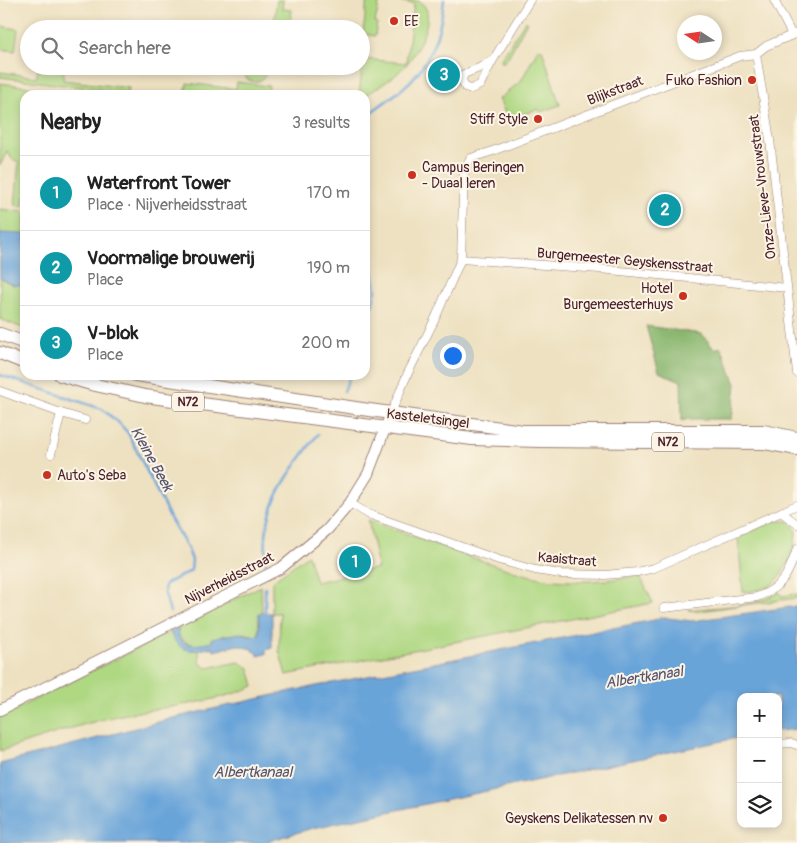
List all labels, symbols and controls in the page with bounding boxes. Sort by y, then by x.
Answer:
place label: EE [404,13,419,30]
marker: EE [388,15,400,27]
north arrow [677,15,722,60]
search box [20,20,370,75]
icon: search [38,34,66,62]
text: Search here [78,36,171,60]
pin: 3 [428,56,460,94]
street label: Blijkstraat [585,72,646,109]
place label: Fuko Fashion [665,72,742,89]
marker: Fuko Fashion [746,74,758,86]
text: Nearby [40,109,101,136]
place label: Stiff Style [469,111,528,128]
text: 3 results [292,113,350,133]
marker: Stiff Style [532,113,544,125]
street label: Onze-Lieve-Vrouwstraat [745,113,780,260]
place label: Campus Beringen - Duaal leren [422,159,524,192]
marker: Campus Beringen - Duaal leren [406,169,418,181]
text: Waterfront Tower [87,171,230,195]
text: 1 [53,183,59,203]
text: 170 m [307,183,350,203]
pin: 2 [649,191,681,229]
text: Place · Nijverheidsstraat [87,195,247,215]
street label: Burgemeester Geyskensstraat [536,244,714,277]
text: Voormalige brouwerij [87,246,255,270]
text: 2 [52,258,60,278]
text: 190 m [307,258,350,278]
text: Place [87,270,123,290]
place label: Hotel Burgemeesterhuys [563,280,674,313]
marker: Hotel Burgemeesterhuys [677,290,689,302]
text: V-blok [87,321,138,345]
text: 3 [52,333,60,353]
text: 200 m [302,333,350,353]
your location [440,343,466,369]
text: Place [87,345,123,365]
road number: N72 [172,392,204,412]
street label: Kasteletsingel [385,405,470,432]
water label: Kleine Beek [126,423,178,497]
road number: N72 [652,432,684,452]
place label: Auto's Seba [57,467,126,484]
marker: Auto's Seba [41,469,53,481]
pin: 1 [339,543,371,581]
street label: Nijverheidsstraat [182,548,277,608]
street label: Kaaistraat [537,548,597,571]
water label: Albertkanaal [604,662,686,693]
map controls [737,693,782,828]
button: + [737,693,782,738]
button: − [737,738,782,783]
water label: Albertkanaal [214,763,294,782]
button: layers [737,783,782,828]
place label: Geyskens Delikatessen nv [505,810,653,827]
marker: Geyskens Delikatessen nv [657,812,669,824]

